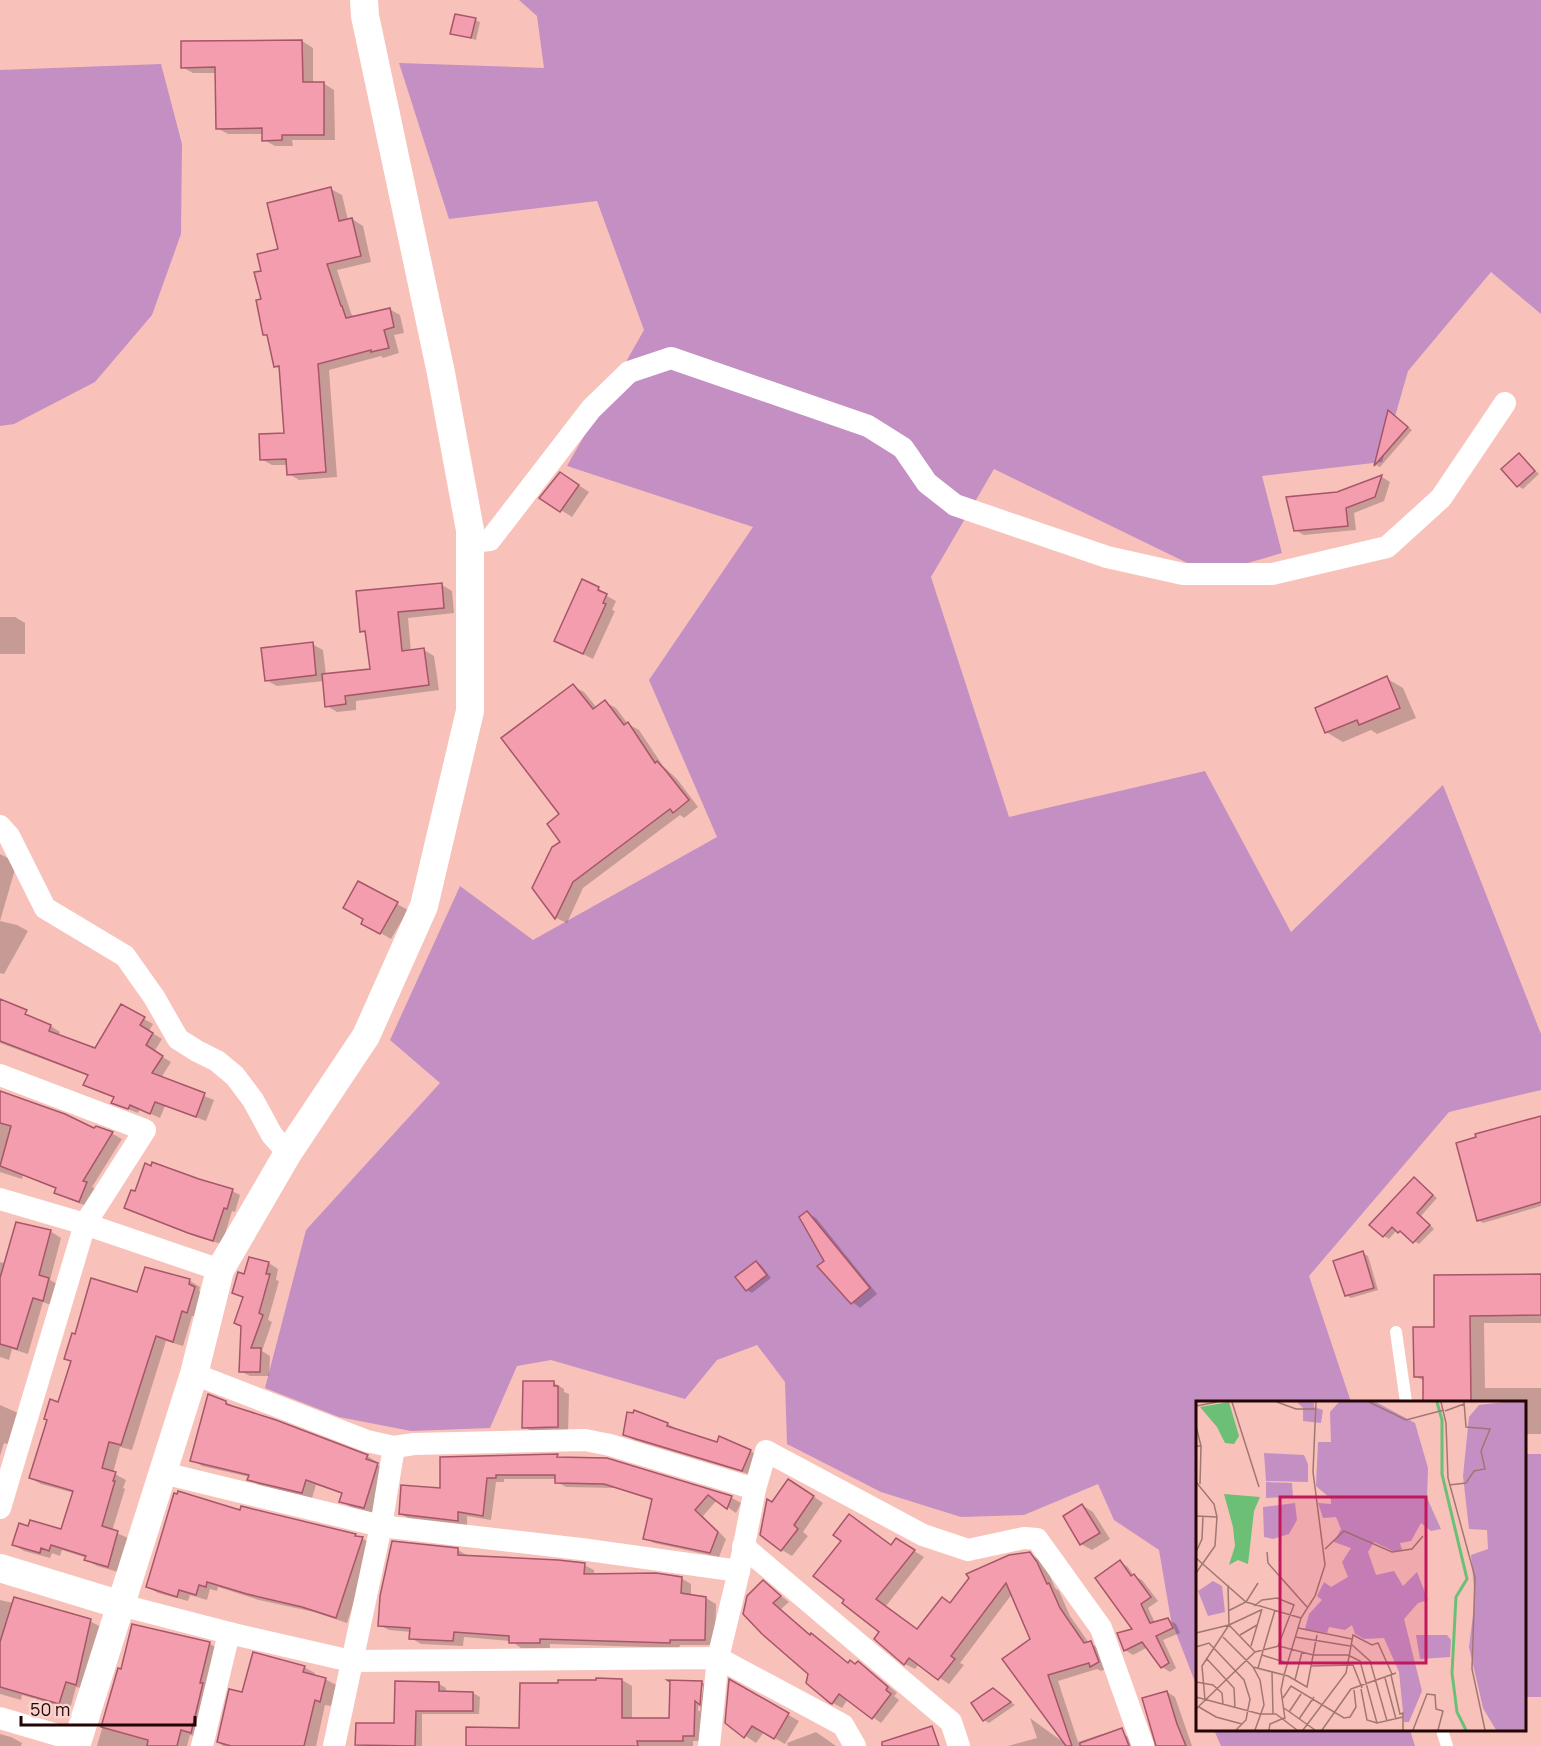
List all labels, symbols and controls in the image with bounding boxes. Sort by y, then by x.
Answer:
inset map [1196,1401,1526,1731]
scale bar [21,1689,195,1727]
text: 50 m [30,1697,70,1721]

